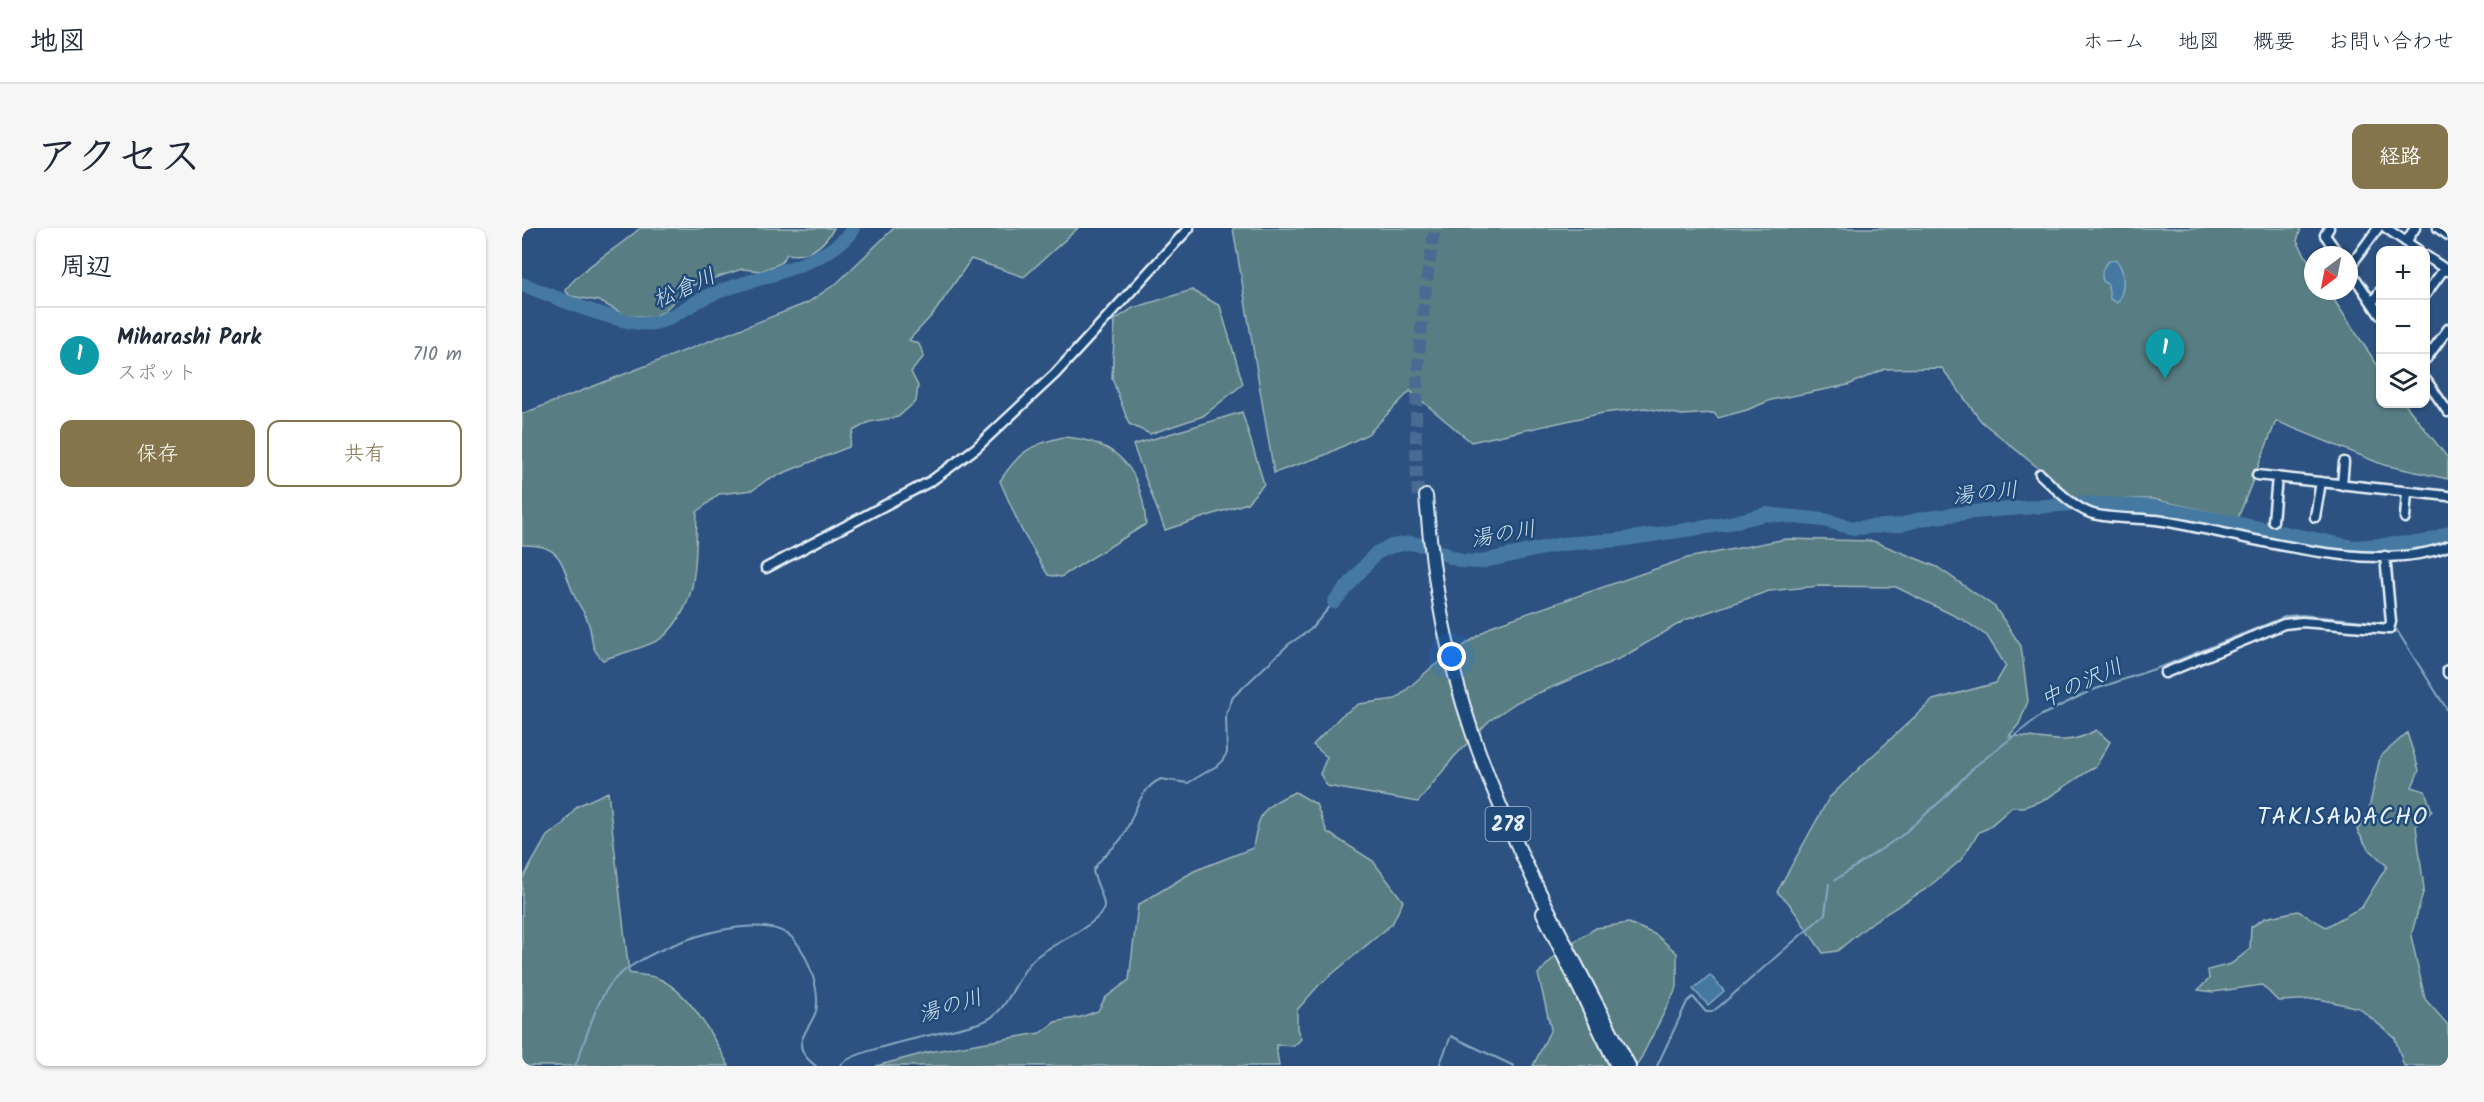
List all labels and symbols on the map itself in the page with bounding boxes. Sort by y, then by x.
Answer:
north arrow [2304,246,2358,300]
water label: 松倉川 [648,260,722,319]
pin: 1 [2146,330,2184,379]
water label: 湯の川 [1951,474,2020,515]
water label: 湯の川 [1468,512,1539,558]
your location [1437,642,1466,671]
water label: 中の沢川 [2035,650,2129,718]
district label: TAKISAWACHO [2257,798,2429,837]
road number: 278 [1486,807,1530,841]
water label: 湯の川 [914,981,987,1034]

